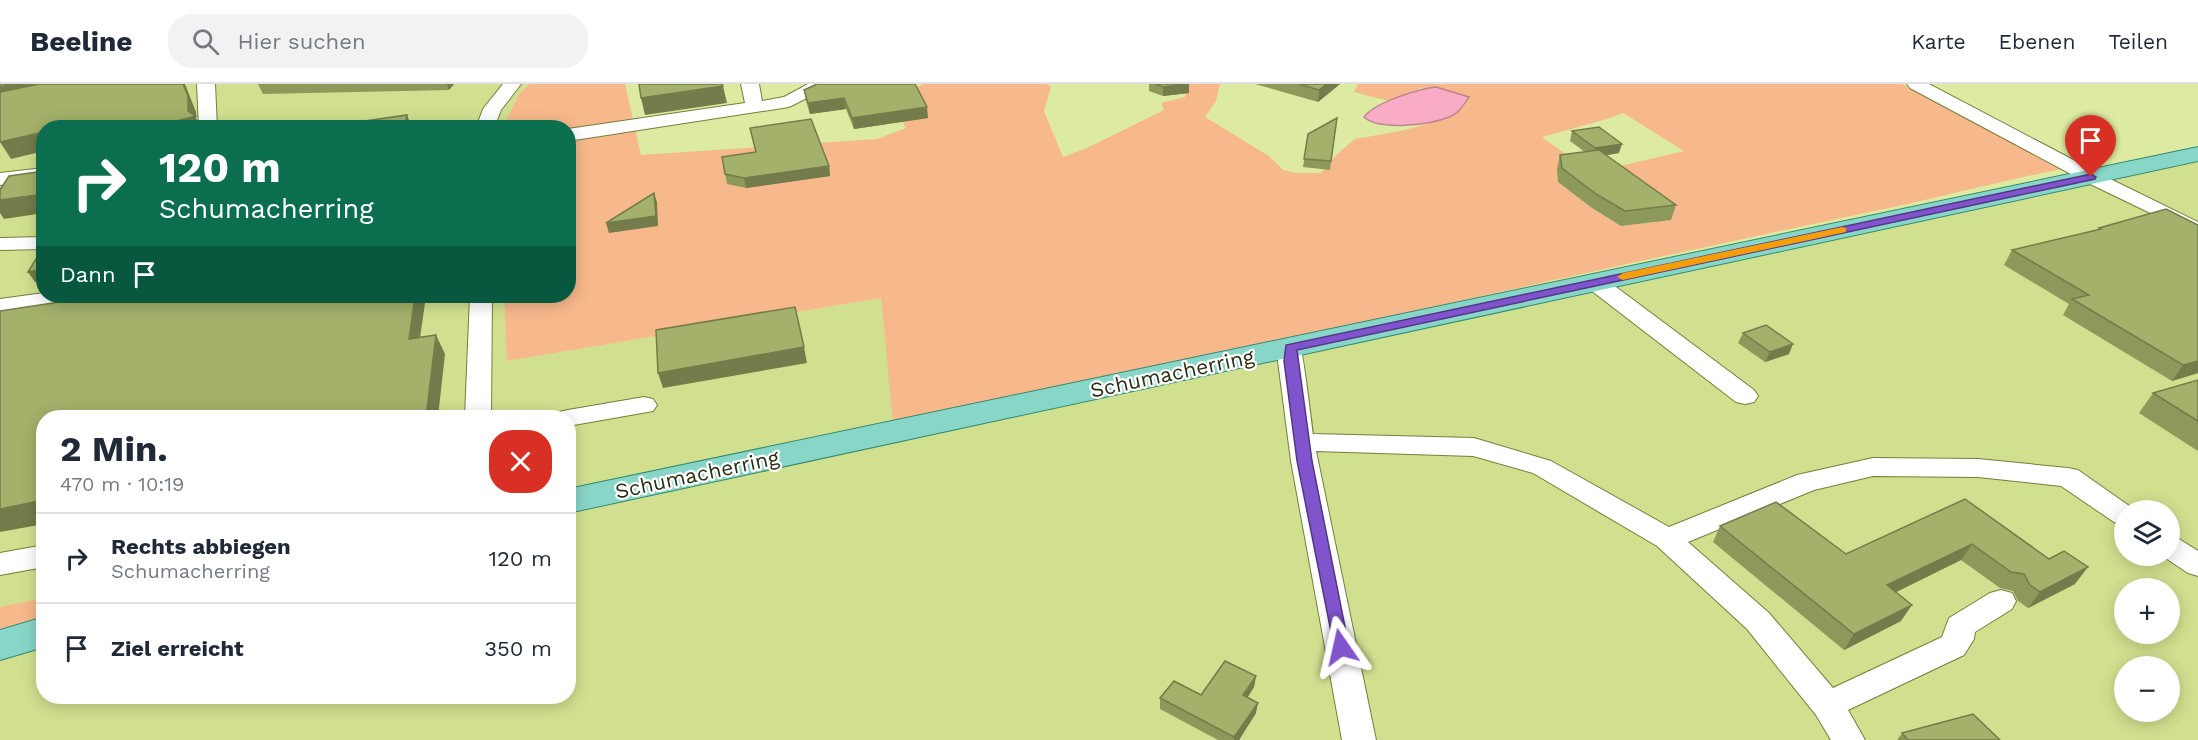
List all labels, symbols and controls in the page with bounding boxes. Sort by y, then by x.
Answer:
search box [168,14,588,68]
text: Beeline [30,25,132,58]
icon: search [189,25,222,58]
text: Hier suchen [237,29,366,54]
text: Karte [1911,29,1966,54]
text: Ebenen [1999,29,2075,54]
text: Teilen [2108,29,2168,54]
pin [2065,115,2116,177]
icon: arrive [2074,124,2107,157]
text: 120 m [159,143,281,192]
icon: right [60,144,138,222]
text: Schumacherring [159,193,374,225]
icon: arrive [128,258,161,291]
text: Dann [60,262,116,287]
street label: Schumacherring [1088,343,1257,403]
text: 2 Min. [60,428,168,470]
button: close [489,430,552,493]
street label: Schumacherring [613,444,782,504]
text: 470 m · 10:19 [60,472,184,496]
map controls [2114,500,2180,722]
button: layers [2114,500,2180,566]
text: Rechts abbiegen [111,534,291,559]
icon: right [60,542,93,575]
text: 120 m [488,546,552,571]
text: Schumacherring [111,559,270,583]
button: + [2114,578,2180,644]
position arrow [1309,615,1373,679]
icon: arrive [60,632,93,665]
text: Ziel erreicht [111,636,244,661]
text: 350 m [484,636,552,661]
button: − [2114,656,2180,722]

